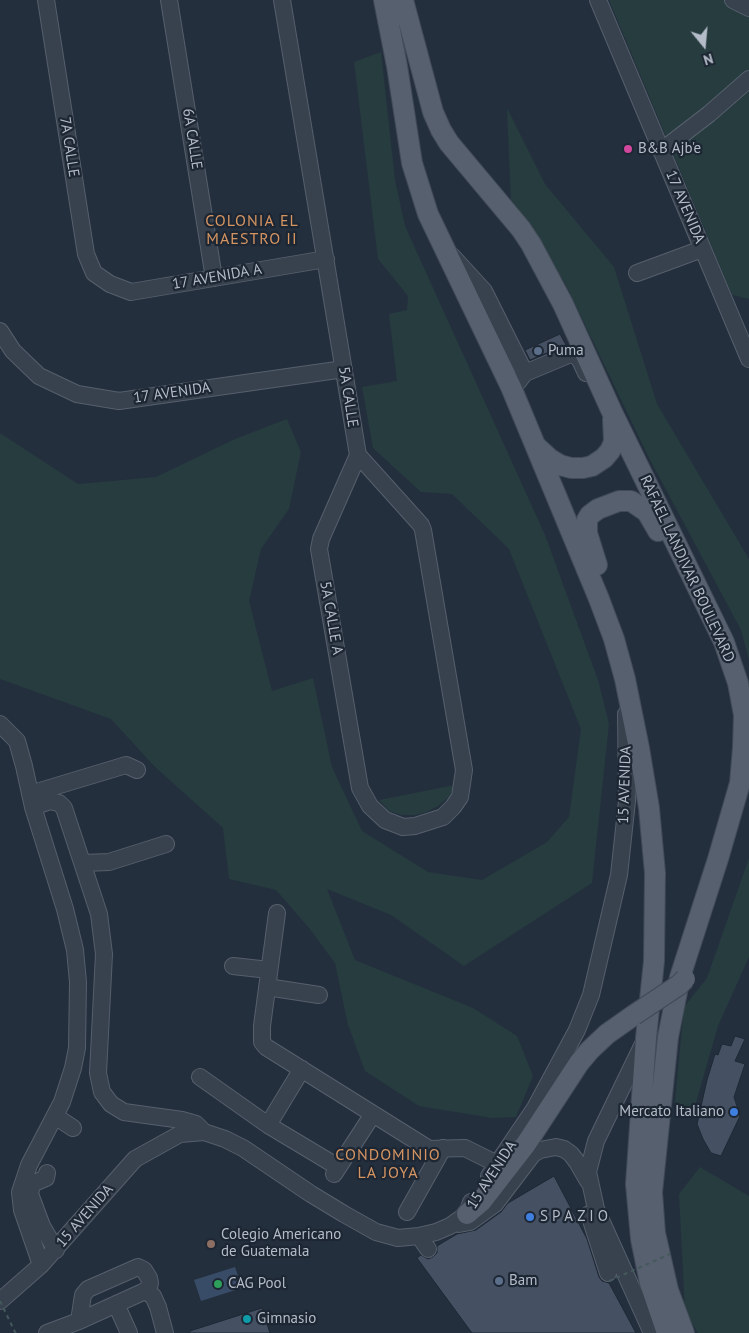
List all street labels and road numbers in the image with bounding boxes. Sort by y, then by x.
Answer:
street label: 6A CALLE [178,107,206,171]
street label: 7A CALLE [55,116,83,178]
street label: 17 AVENIDA [662,168,708,246]
street label: 17 AVENIDA A [171,260,263,294]
street label: 5A CALLE [334,365,362,429]
street label: 17 AVENIDA [132,379,212,407]
street label: RAFAEL LANDIVAR BOULEVARD [636,473,738,665]
street label: 5A CALLE A [316,580,346,656]
street label: 15 AVENIDA [615,746,635,824]
street label: 15 AVENIDA [463,1138,521,1212]
street label: 15 AVENIDA [53,1181,117,1251]

